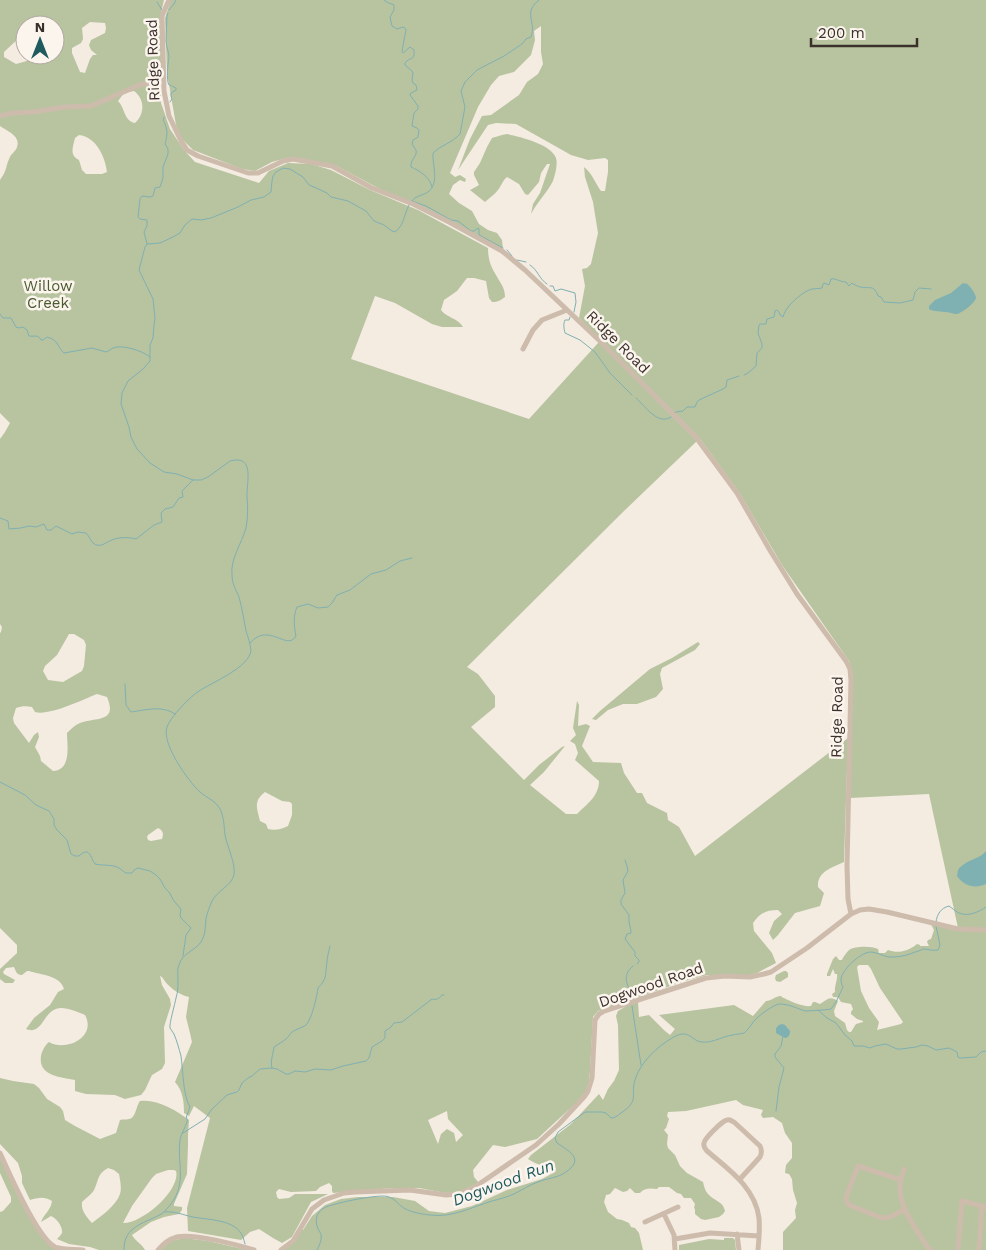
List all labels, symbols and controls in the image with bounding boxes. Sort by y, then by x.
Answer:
north arrow [15,15,65,65]
scale bar [811,15,917,47]
text: N [35,19,45,35]
street label: Ridge Road [143,19,163,101]
text: 200 m [818,24,865,42]
park label: Willow Creek [24,277,73,312]
street label: Ridge Road [583,307,653,377]
street label: Ridge Road [827,676,847,758]
street label: Dogwood Road [596,959,706,1011]
water label: Dogwood Run [450,1155,557,1210]

